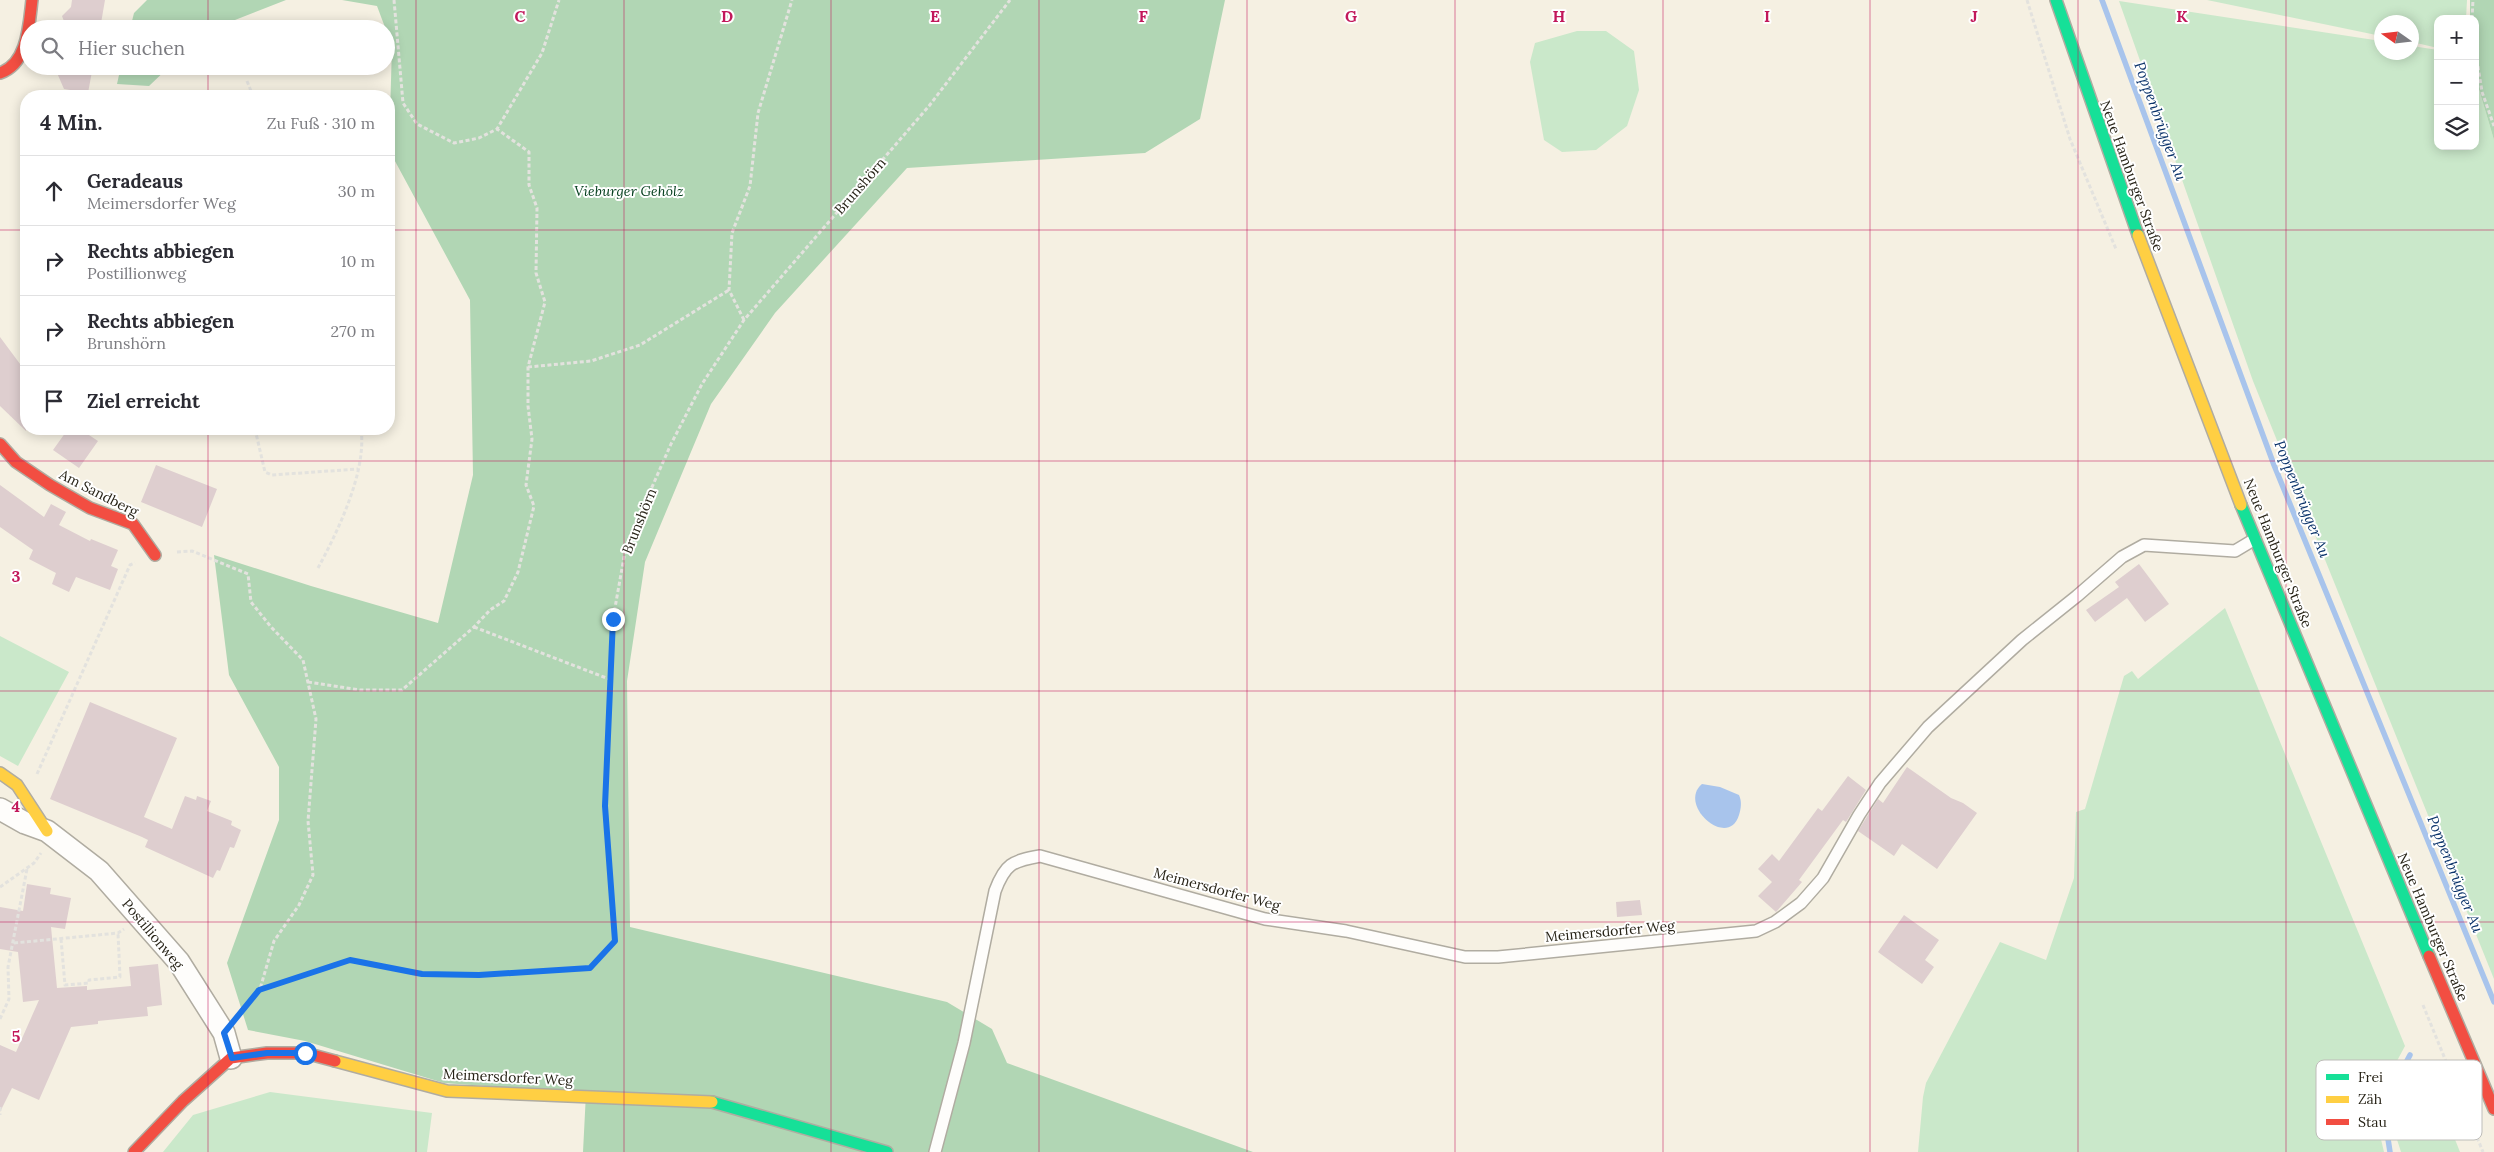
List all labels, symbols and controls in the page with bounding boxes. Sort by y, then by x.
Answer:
text: C [514,6,526,26]
text: D [721,6,733,26]
text: E [930,6,940,26]
text: F [1138,6,1148,26]
text: G [1345,6,1357,26]
text: H [1553,6,1566,26]
text: I [1764,6,1770,26]
text: J [1970,6,1978,26]
text: K [2176,6,2188,26]
north arrow [2374,15,2419,60]
map controls [2434,15,2479,150]
button: + [2434,15,2479,60]
search box [20,20,395,75]
icon: search [38,34,66,62]
text: Hier suchen [78,36,185,60]
water label: Poppenbrügger Au [2130,59,2191,183]
button: − [2434,60,2479,105]
street label: Neue Hamburger Straße [2096,98,2168,254]
button: layers [2434,105,2479,150]
text: 4 Min. [40,109,102,136]
text: Zu Fuß · 310 m [267,113,375,133]
street label: Brunshörn [831,154,890,218]
text: Geradeaus [87,169,183,193]
icon: ahead [40,177,68,205]
text: 30 m [338,181,375,201]
park label: Vieburger Gehölz [574,182,684,200]
text: Meimersdorfer Weg [87,193,236,213]
text: Rechts abbiegen [87,239,234,263]
icon: right [40,247,68,275]
text: 10 m [341,251,375,271]
text: Postillionweg [87,263,186,283]
text: Rechts abbiegen [87,309,234,333]
icon: right [40,317,68,345]
text: 270 m [331,321,375,341]
text: Brunshörn [87,333,166,353]
icon: arrive [40,387,68,415]
text: Ziel erreicht [87,389,200,413]
water label: Poppenbrügger Au [2270,437,2335,560]
street label: Am Sandberg [56,465,142,521]
street label: Neue Hamburger Straße [2240,476,2316,631]
street label: Brunshörn [618,485,660,556]
text: 3 [12,566,21,586]
route end [602,608,625,631]
text: 4 [12,796,21,816]
water label: Poppenbrügger Au [2423,812,2488,935]
street label: Neue Hamburger Straße [2394,850,2473,1004]
street label: Meimersdorfer Weg [1152,863,1282,915]
street label: Postillionweg [118,895,188,973]
street label: Meimersdorfer Weg [1544,916,1676,946]
text: 5 [12,1026,21,1046]
route start [294,1042,317,1065]
legend [2316,1060,2482,1140]
street label: Meimersdorfer Weg [442,1065,574,1089]
text: Frei [2358,1068,2383,1086]
text: Zäh [2358,1090,2382,1108]
text: Stau [2358,1113,2387,1131]

